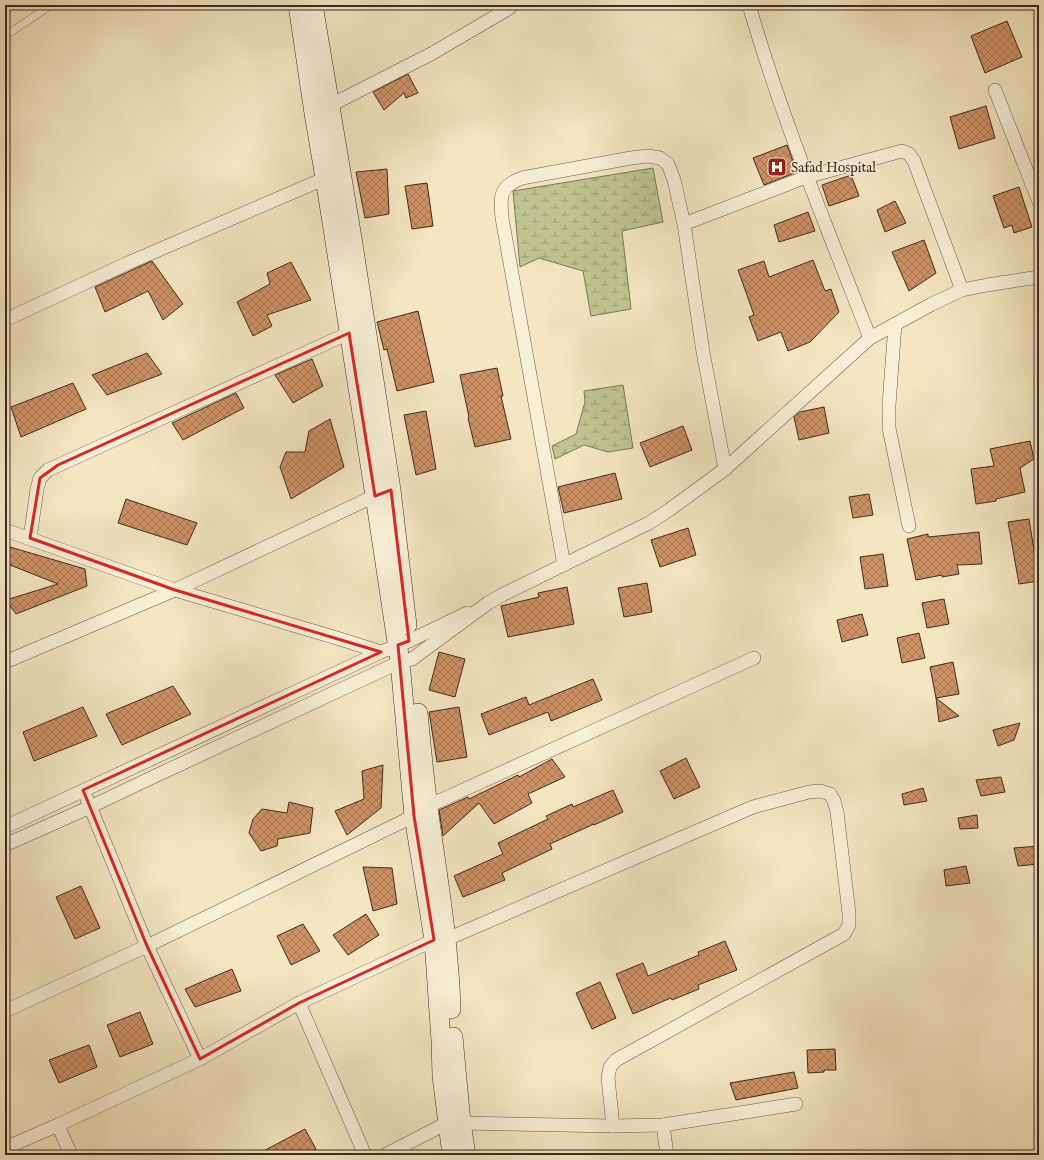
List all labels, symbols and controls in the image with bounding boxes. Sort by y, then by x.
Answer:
hospital icon: Safad Hospital [766,156,788,178]
place label: Safad Hospital [791,159,876,177]

